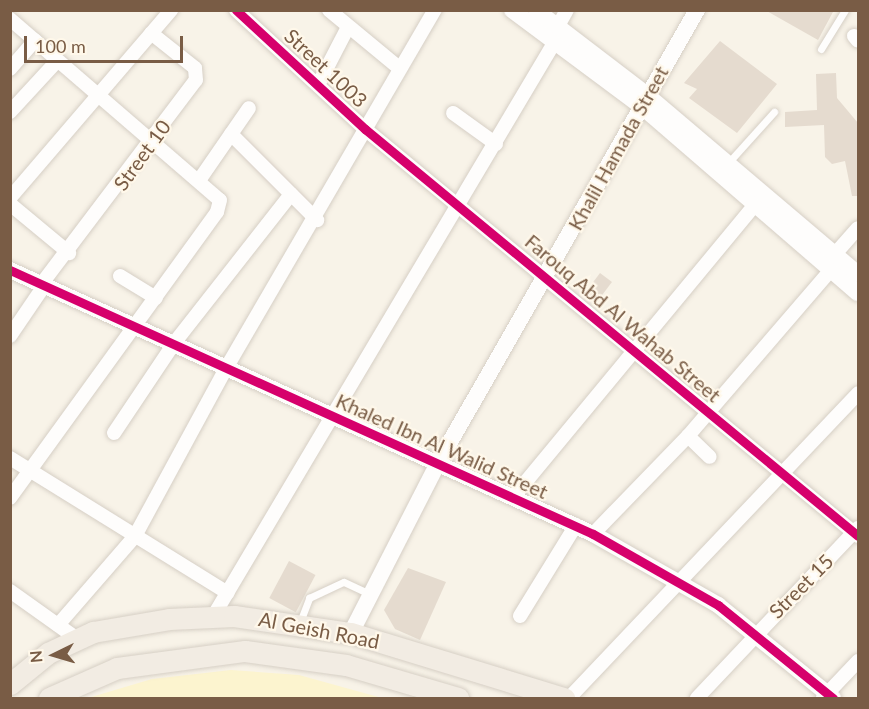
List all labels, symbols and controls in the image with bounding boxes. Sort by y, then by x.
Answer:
scale bar [27,24,186,62]
street label: Street 1003 [280,24,372,112]
text: 100 m [35,35,86,57]
street label: Khalil Hamada Street [563,62,673,234]
street label: Street 10 [108,115,176,195]
street label: Farouq Abd Al Wahab Street [520,229,726,407]
street label: Khaled Ibn Al Walid Street [332,388,552,504]
street label: Street 15 [764,549,838,623]
street label: Al Geish Road [257,607,381,653]
north arrow [24,625,84,685]
text: N [26,650,46,664]

